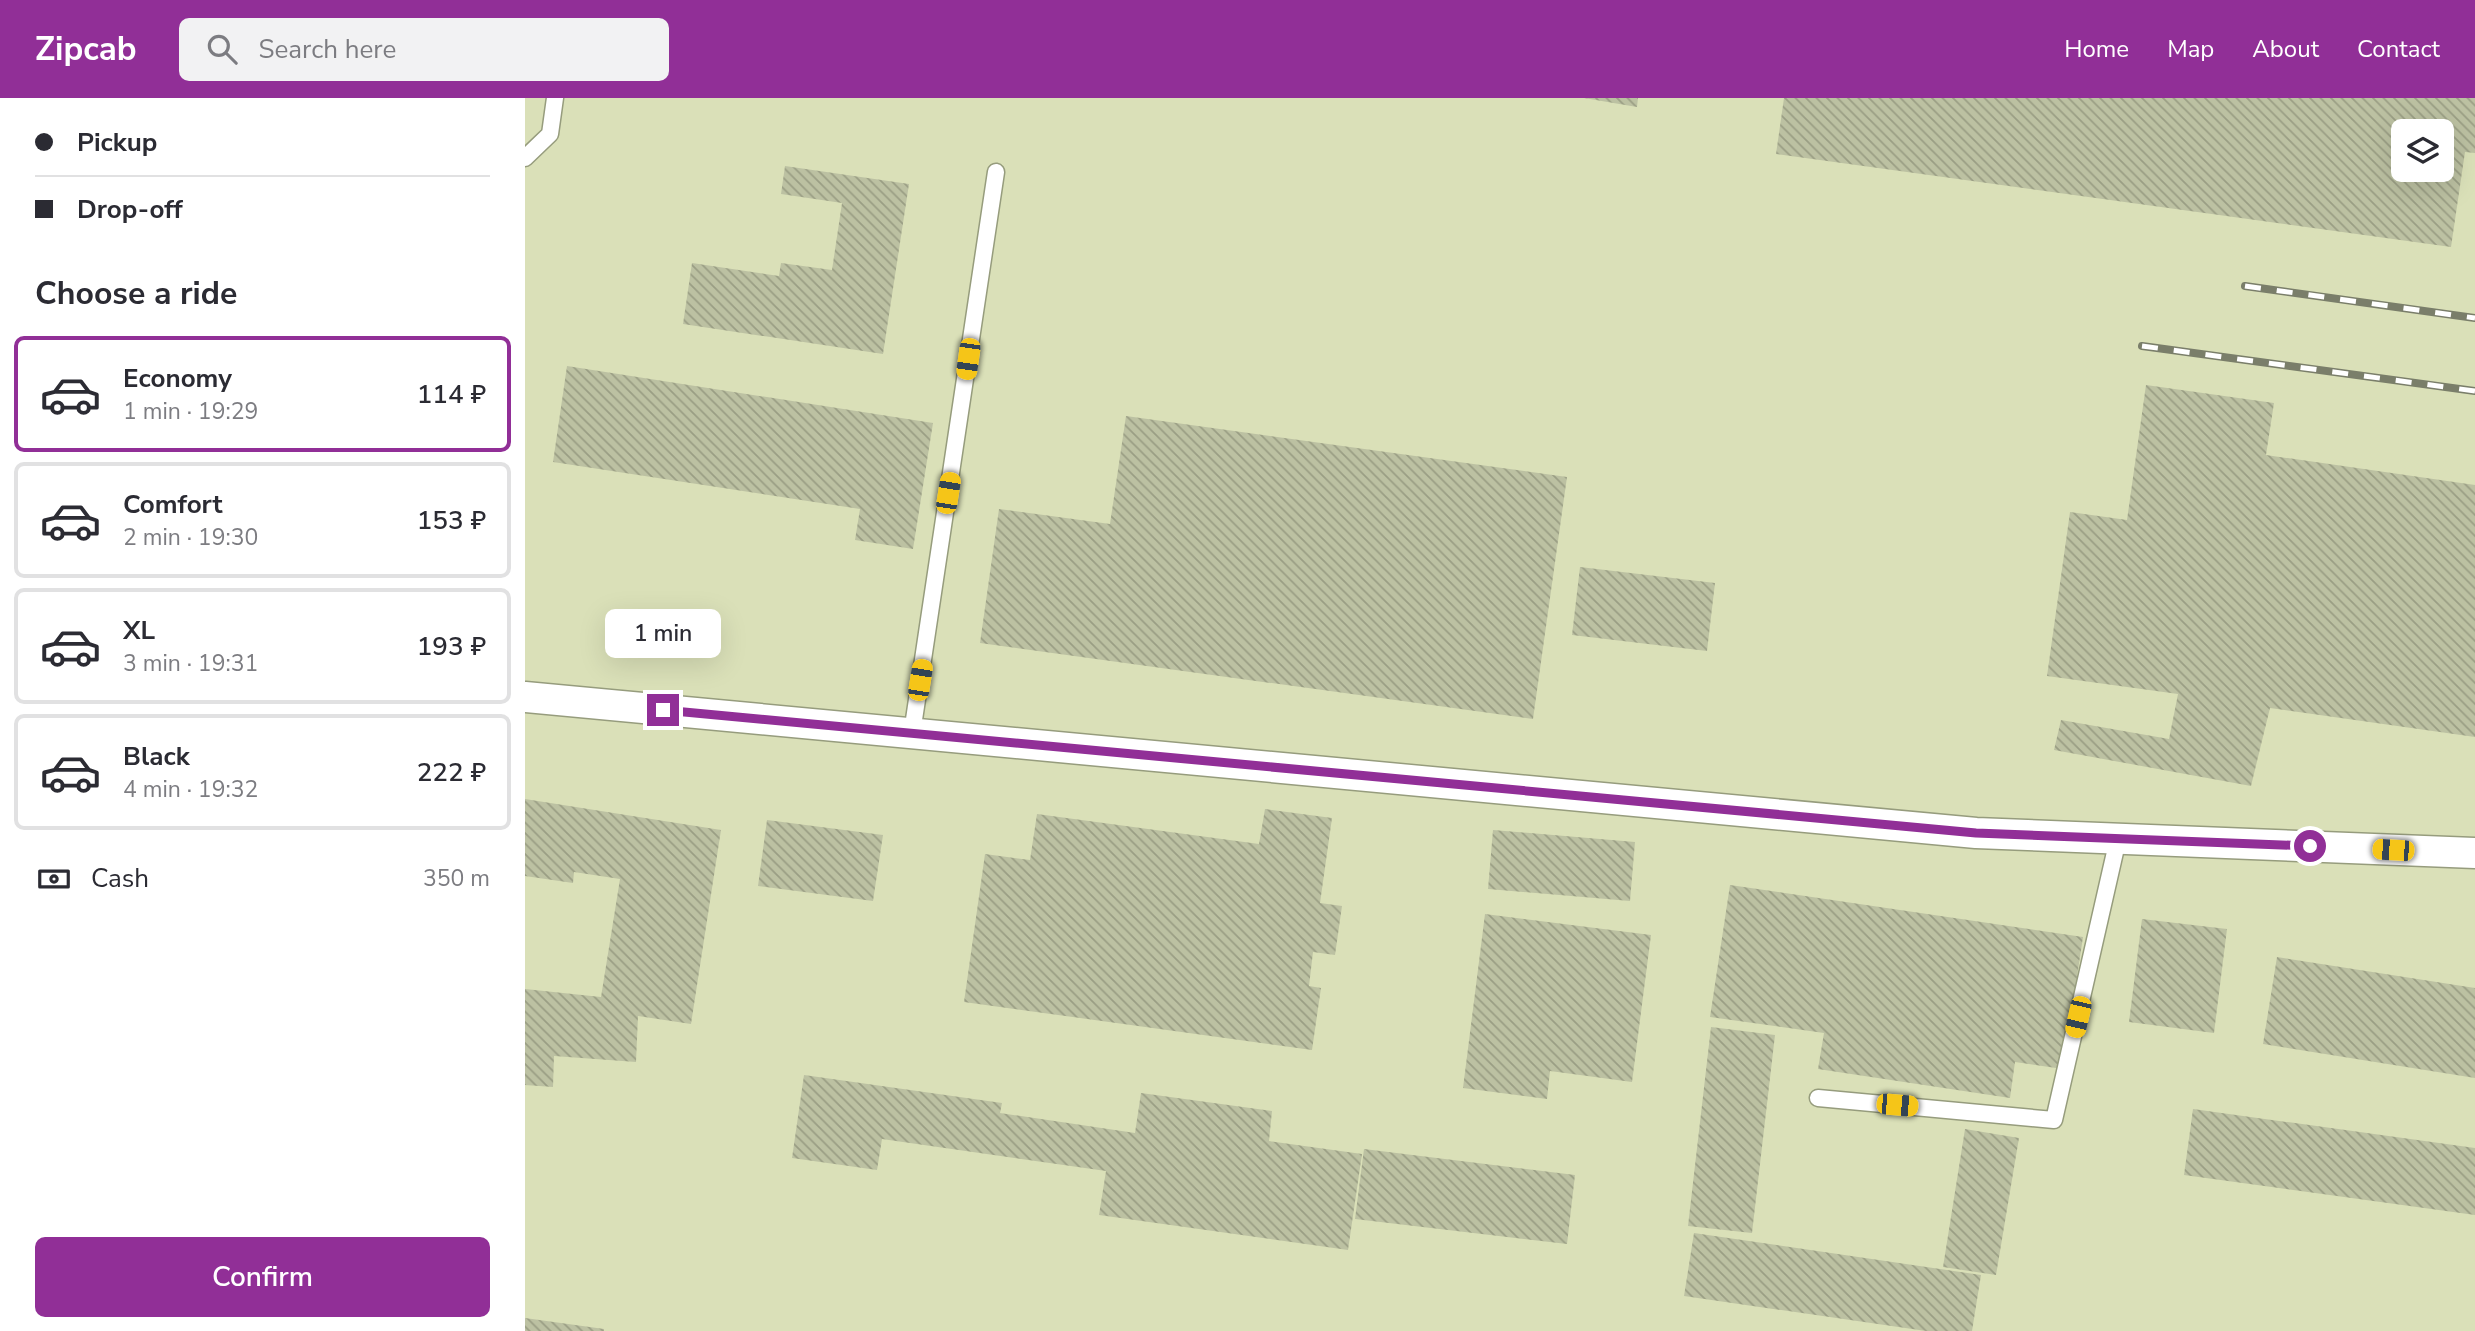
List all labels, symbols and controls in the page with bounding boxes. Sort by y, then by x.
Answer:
search box [179,18,669,81]
text: Zipcab [35,27,137,72]
icon: search [203,30,241,68]
text: Search here [259,32,396,67]
text: Home [2064,33,2129,65]
text: Map [2167,33,2214,65]
text: About [2252,33,2319,65]
text: Contact [2357,33,2440,65]
map controls [2391,119,2454,182]
button: layers [2391,119,2454,182]
text: Pickup [77,125,157,160]
text: Drop-off [77,192,183,227]
text: Choose a ride [35,272,237,315]
car [955,337,982,381]
text: Economy [123,361,232,396]
icon: car [39,363,102,426]
text: 114 ₽ [417,377,486,412]
text: 1 min · 19:29 [123,396,258,427]
car [935,471,962,515]
text: Comfort [123,487,223,522]
icon: car [39,489,102,552]
text: 153 ₽ [417,503,486,538]
text: 2 min · 19:30 [123,522,258,553]
callout: 1 min [605,608,721,658]
text: XL [123,613,155,648]
icon: car [39,615,102,678]
text: 1 min [634,618,692,649]
text: 193 ₽ [417,629,486,664]
text: 3 min · 19:31 [123,648,258,679]
car [907,658,934,702]
route end [647,694,679,726]
text: Black [123,739,190,774]
icon: car [39,741,102,804]
text: 222 ₽ [417,755,486,790]
text: 4 min · 19:32 [123,774,258,805]
route start [2294,830,2326,862]
car [2372,838,2415,862]
icon: cash [35,860,73,898]
text: Cash [91,861,149,896]
text: 350 m [423,863,490,894]
car [2064,994,2093,1040]
car [1876,1093,1919,1117]
button: Confirm [35,1237,490,1317]

